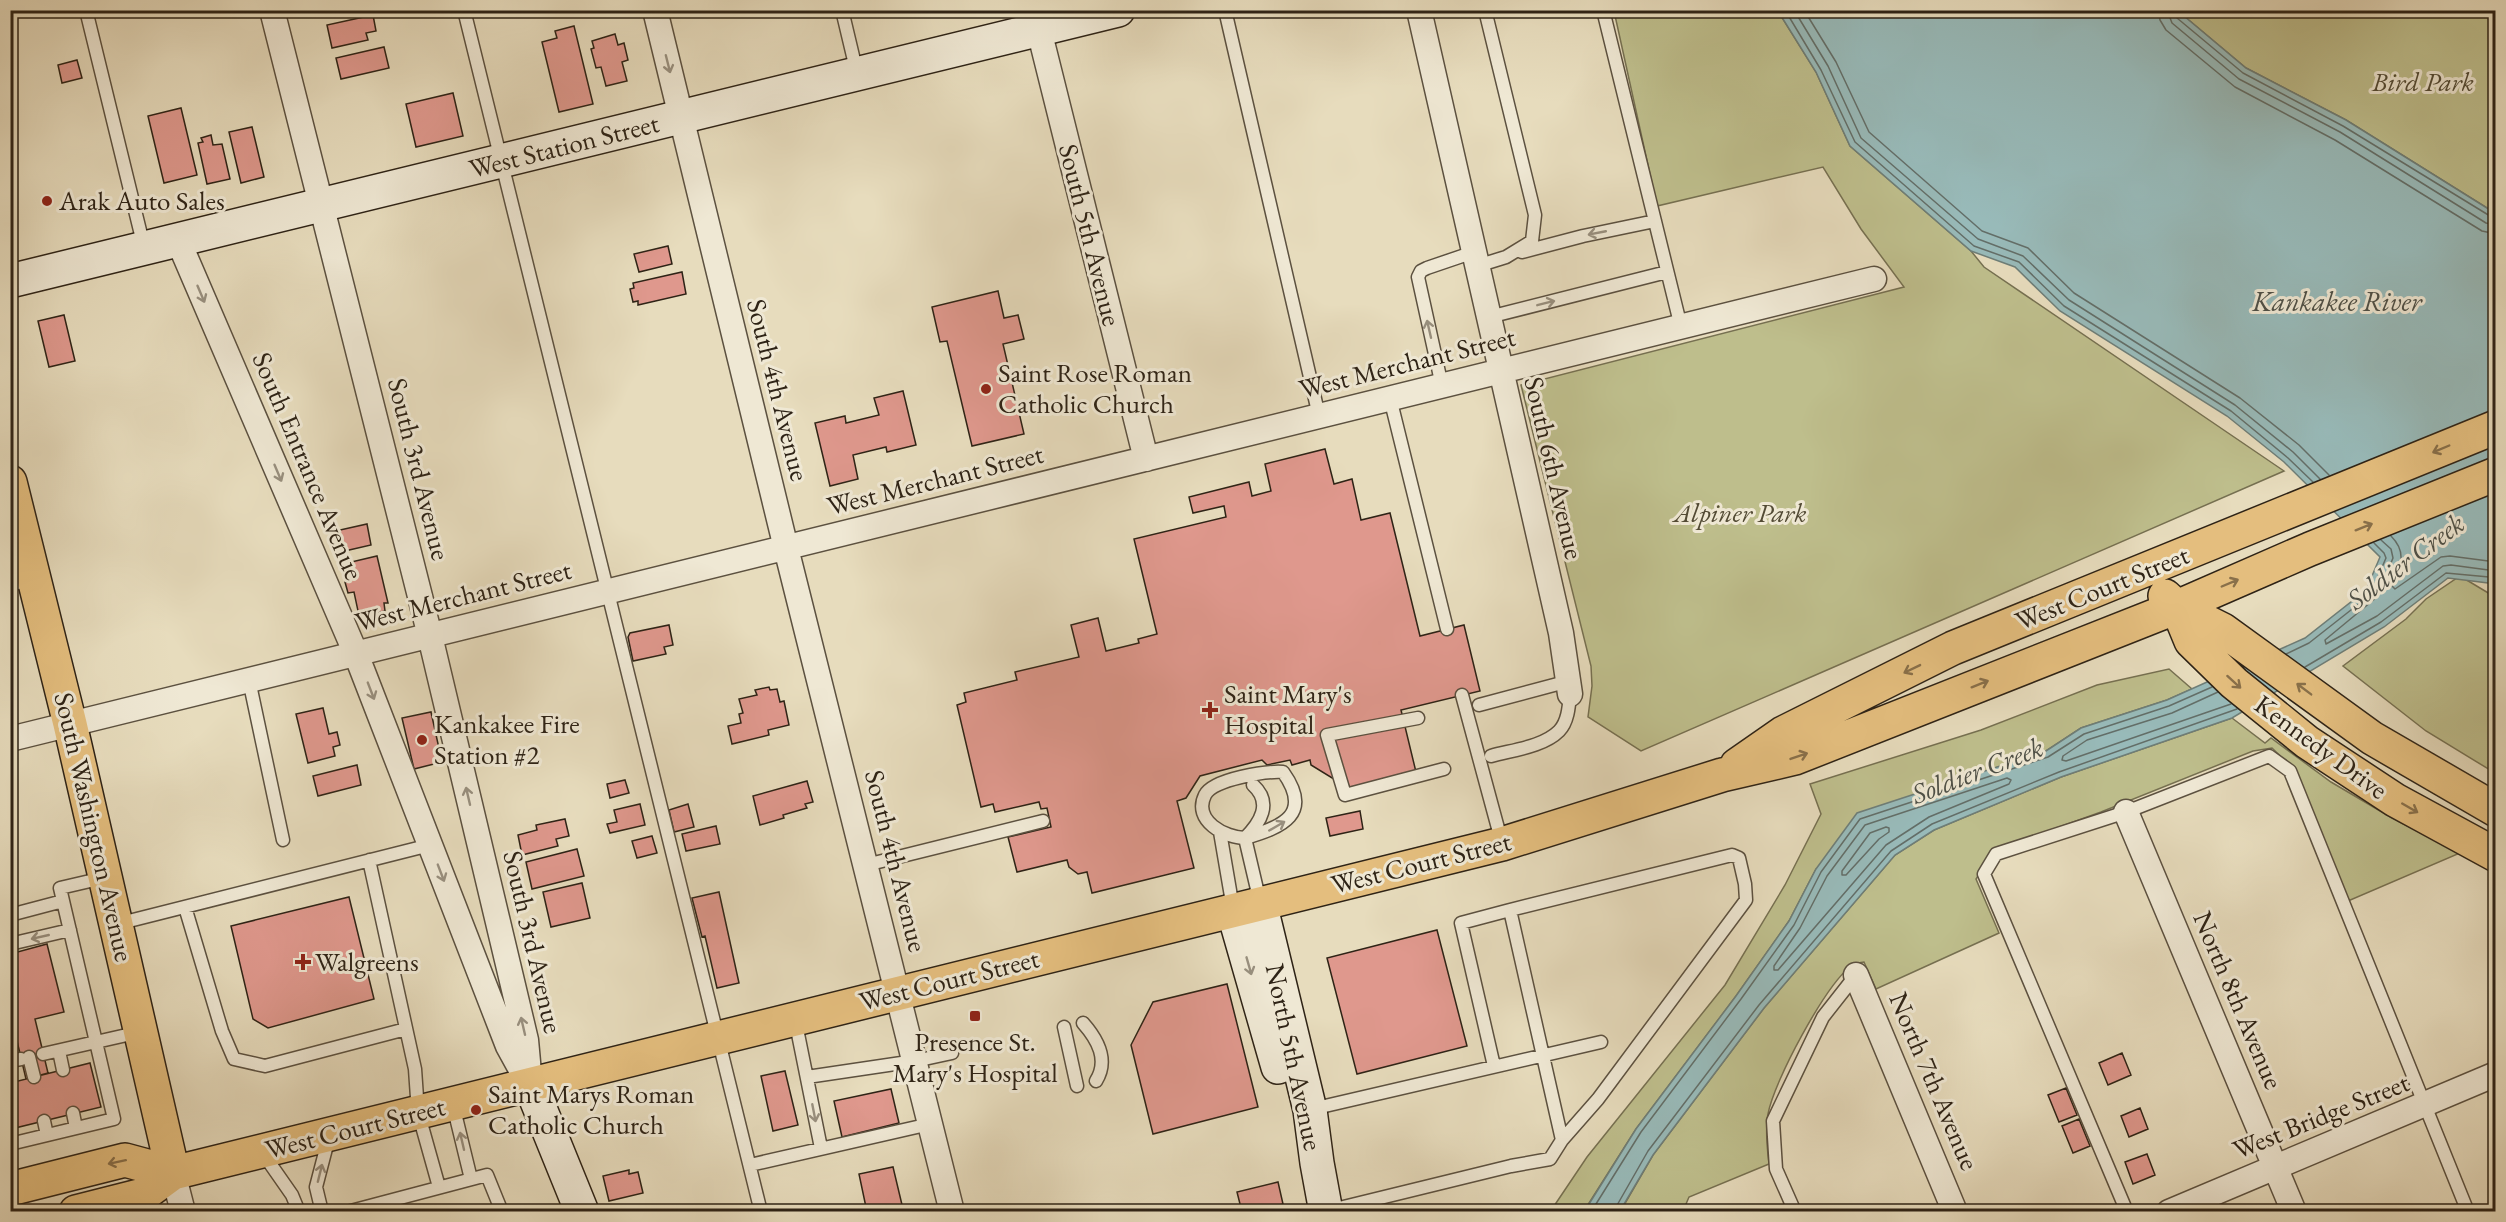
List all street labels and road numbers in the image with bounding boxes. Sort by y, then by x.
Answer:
street label: West Station Street [465,105,663,186]
street label: South 5th Avenue [1051,140,1130,329]
street label: South 4th Avenue [739,295,818,484]
street label: West Merchant Street [1295,319,1519,406]
street label: South Entrance Avenue [245,347,372,585]
street label: South 6th Avenue [1516,373,1592,563]
street label: South 3rd Avenue [380,374,459,564]
street label: West Merchant Street [823,436,1047,523]
street label: West Court Street [2010,537,2194,638]
street label: West Merchant Street [351,552,575,639]
street label: Kennedy Drive [2248,687,2395,807]
street label: South Washington Avenue [47,689,142,965]
street label: South 4th Avenue [857,766,936,955]
street label: West Court Street [1327,823,1515,902]
street label: South 3rd Avenue [495,847,572,1037]
street label: North 8th Avenue [2185,906,2292,1094]
street label: West Court Street [855,940,1043,1019]
street label: North 5th Avenue [1258,960,1331,1153]
street label: North 7th Avenue [1881,987,1988,1175]
street label: West Bridge Street [2227,1064,2415,1167]
street label: West Court Street [261,1088,449,1167]

